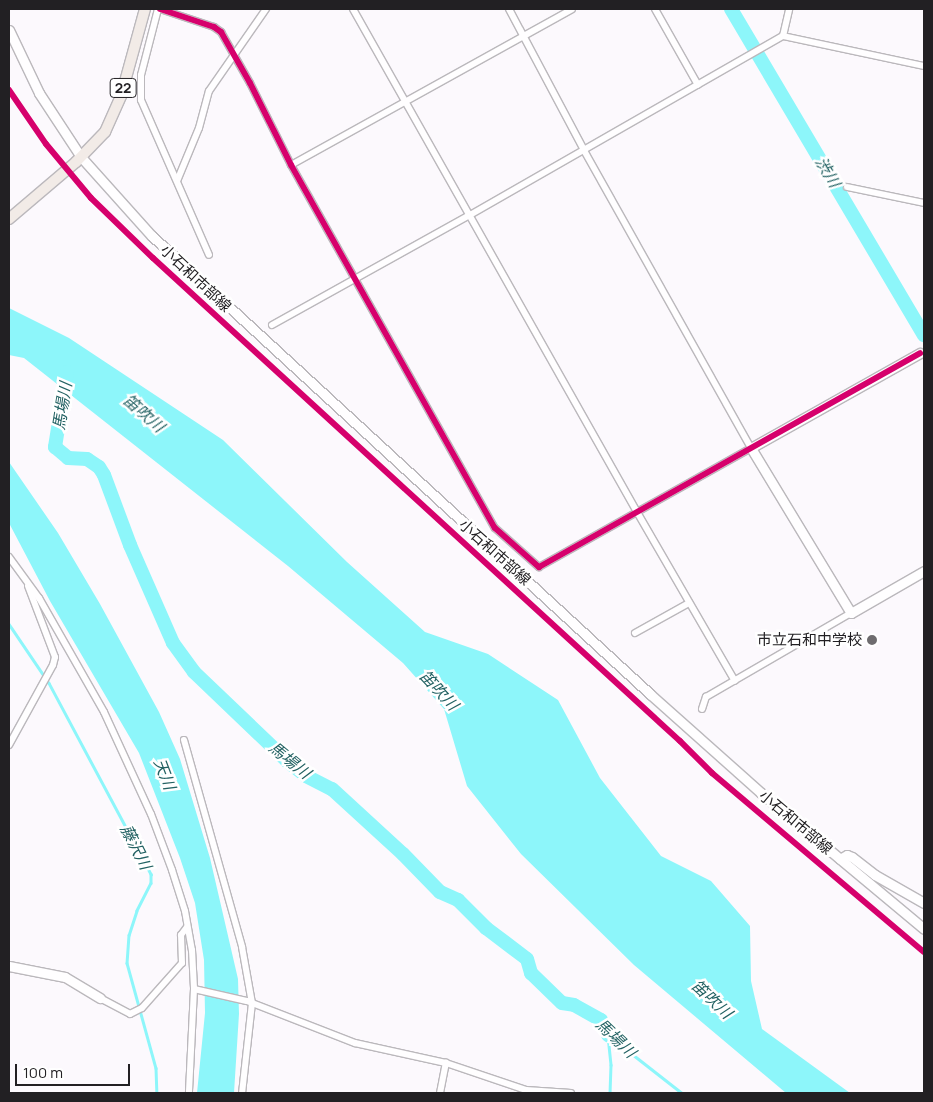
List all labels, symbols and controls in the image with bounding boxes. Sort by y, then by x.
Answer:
road number: 22 [109,76,137,100]
water label: 渋川 [812,153,844,191]
street label: 小石和市部線 [157,241,235,315]
water label: 馬場川 [49,381,75,431]
water label: 笛吹川 [120,390,168,436]
street label: 小石和市部線 [456,515,534,589]
place label: 市立石和中学校 [757,631,862,649]
marker: 市立石和中学校 [866,634,878,646]
water label: 笛吹川 [416,666,462,714]
water label: 馬場川 [265,737,315,783]
water label: 天川 [150,756,180,792]
street label: 小石和市部線 [756,786,836,858]
water label: 藤沢川 [117,821,155,873]
water label: 笛吹川 [688,976,736,1022]
water label: 馬場川 [592,1014,640,1062]
scale bar [18,1054,132,1086]
text: 100 m [23,1062,63,1083]

